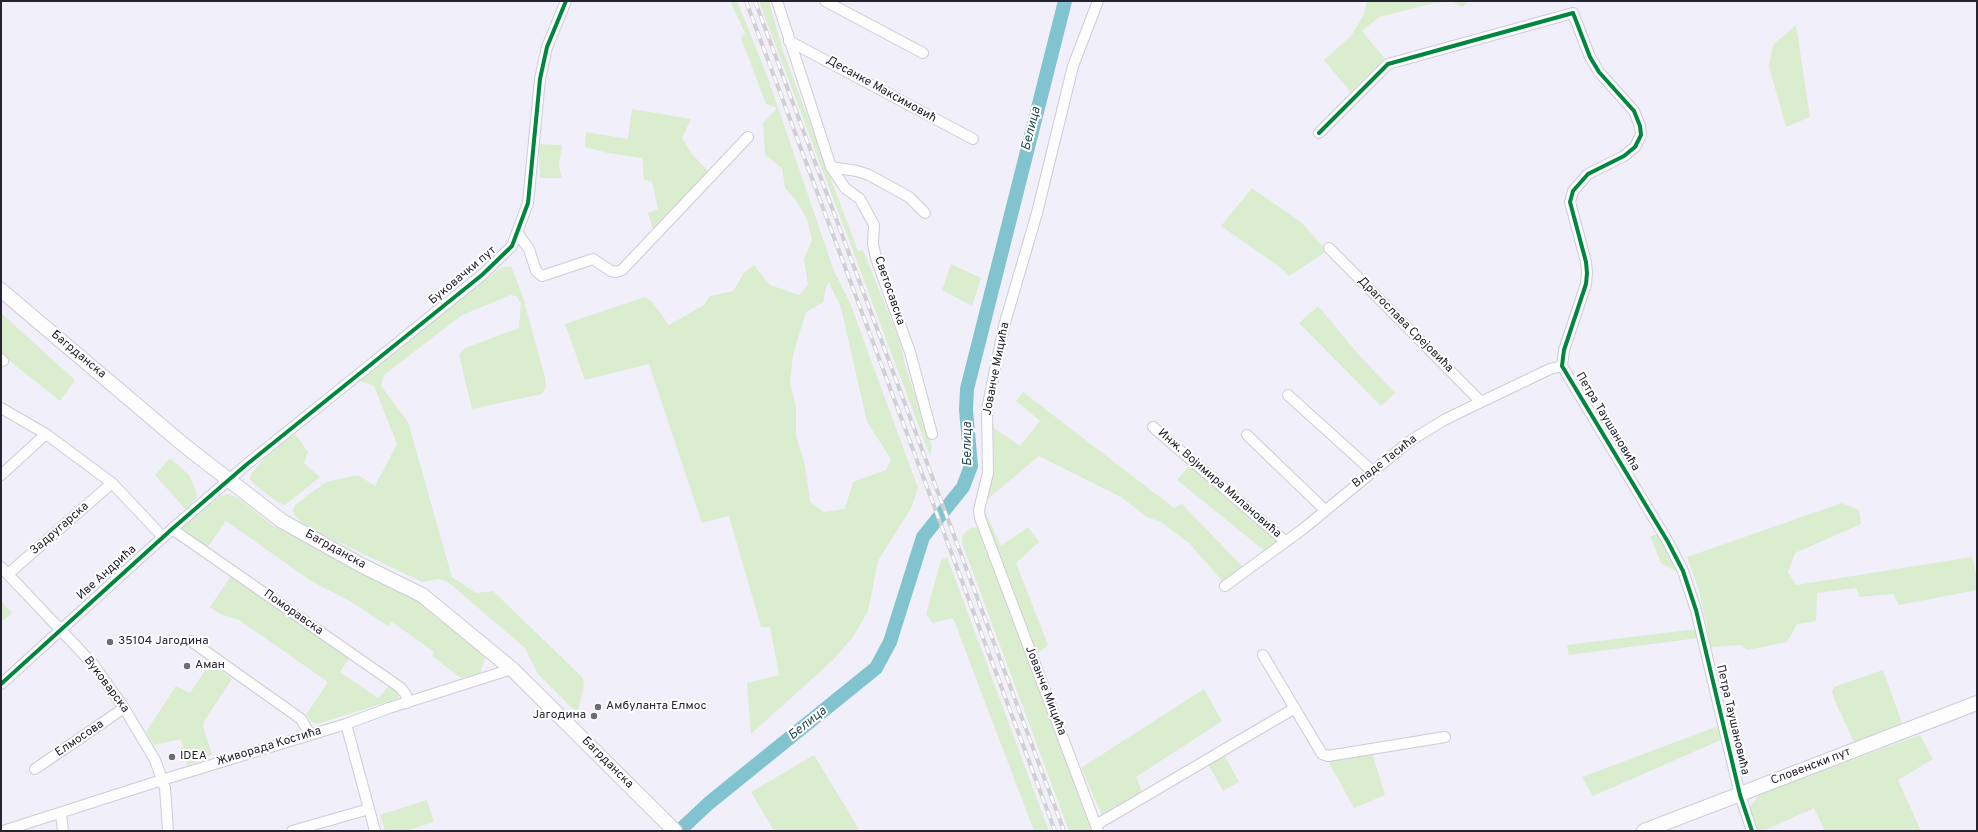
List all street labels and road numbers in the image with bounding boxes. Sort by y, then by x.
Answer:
street label: Десанке Максимовић [823,54,939,126]
street label: Буковачки пут [426,244,500,308]
street label: Светосавска [871,255,907,327]
street label: Драгослава Срејовића [1354,274,1456,376]
street label: Јованче Мицића [981,321,1013,417]
street label: Багрданска [48,328,108,382]
street label: Петра Таушановића [1572,370,1642,474]
street label: Инж. Војимира Милановића [1154,426,1284,542]
street label: Владе Тасића [1350,432,1420,492]
street label: Задругарска [28,500,92,558]
street label: Багрданска [302,527,368,573]
street label: Иве Андрића [74,543,140,603]
street label: Поморавска [261,587,325,639]
street label: Јованче Мицића [1021,644,1069,738]
street label: Вуковарска [80,654,132,716]
street label: Петра Таушановића [1712,664,1752,776]
street label: Елмосова [53,718,107,760]
street label: Живорада Костића [215,724,323,770]
street label: Багрданска [578,734,636,792]
street label: Словенски пут [1769,745,1853,789]

